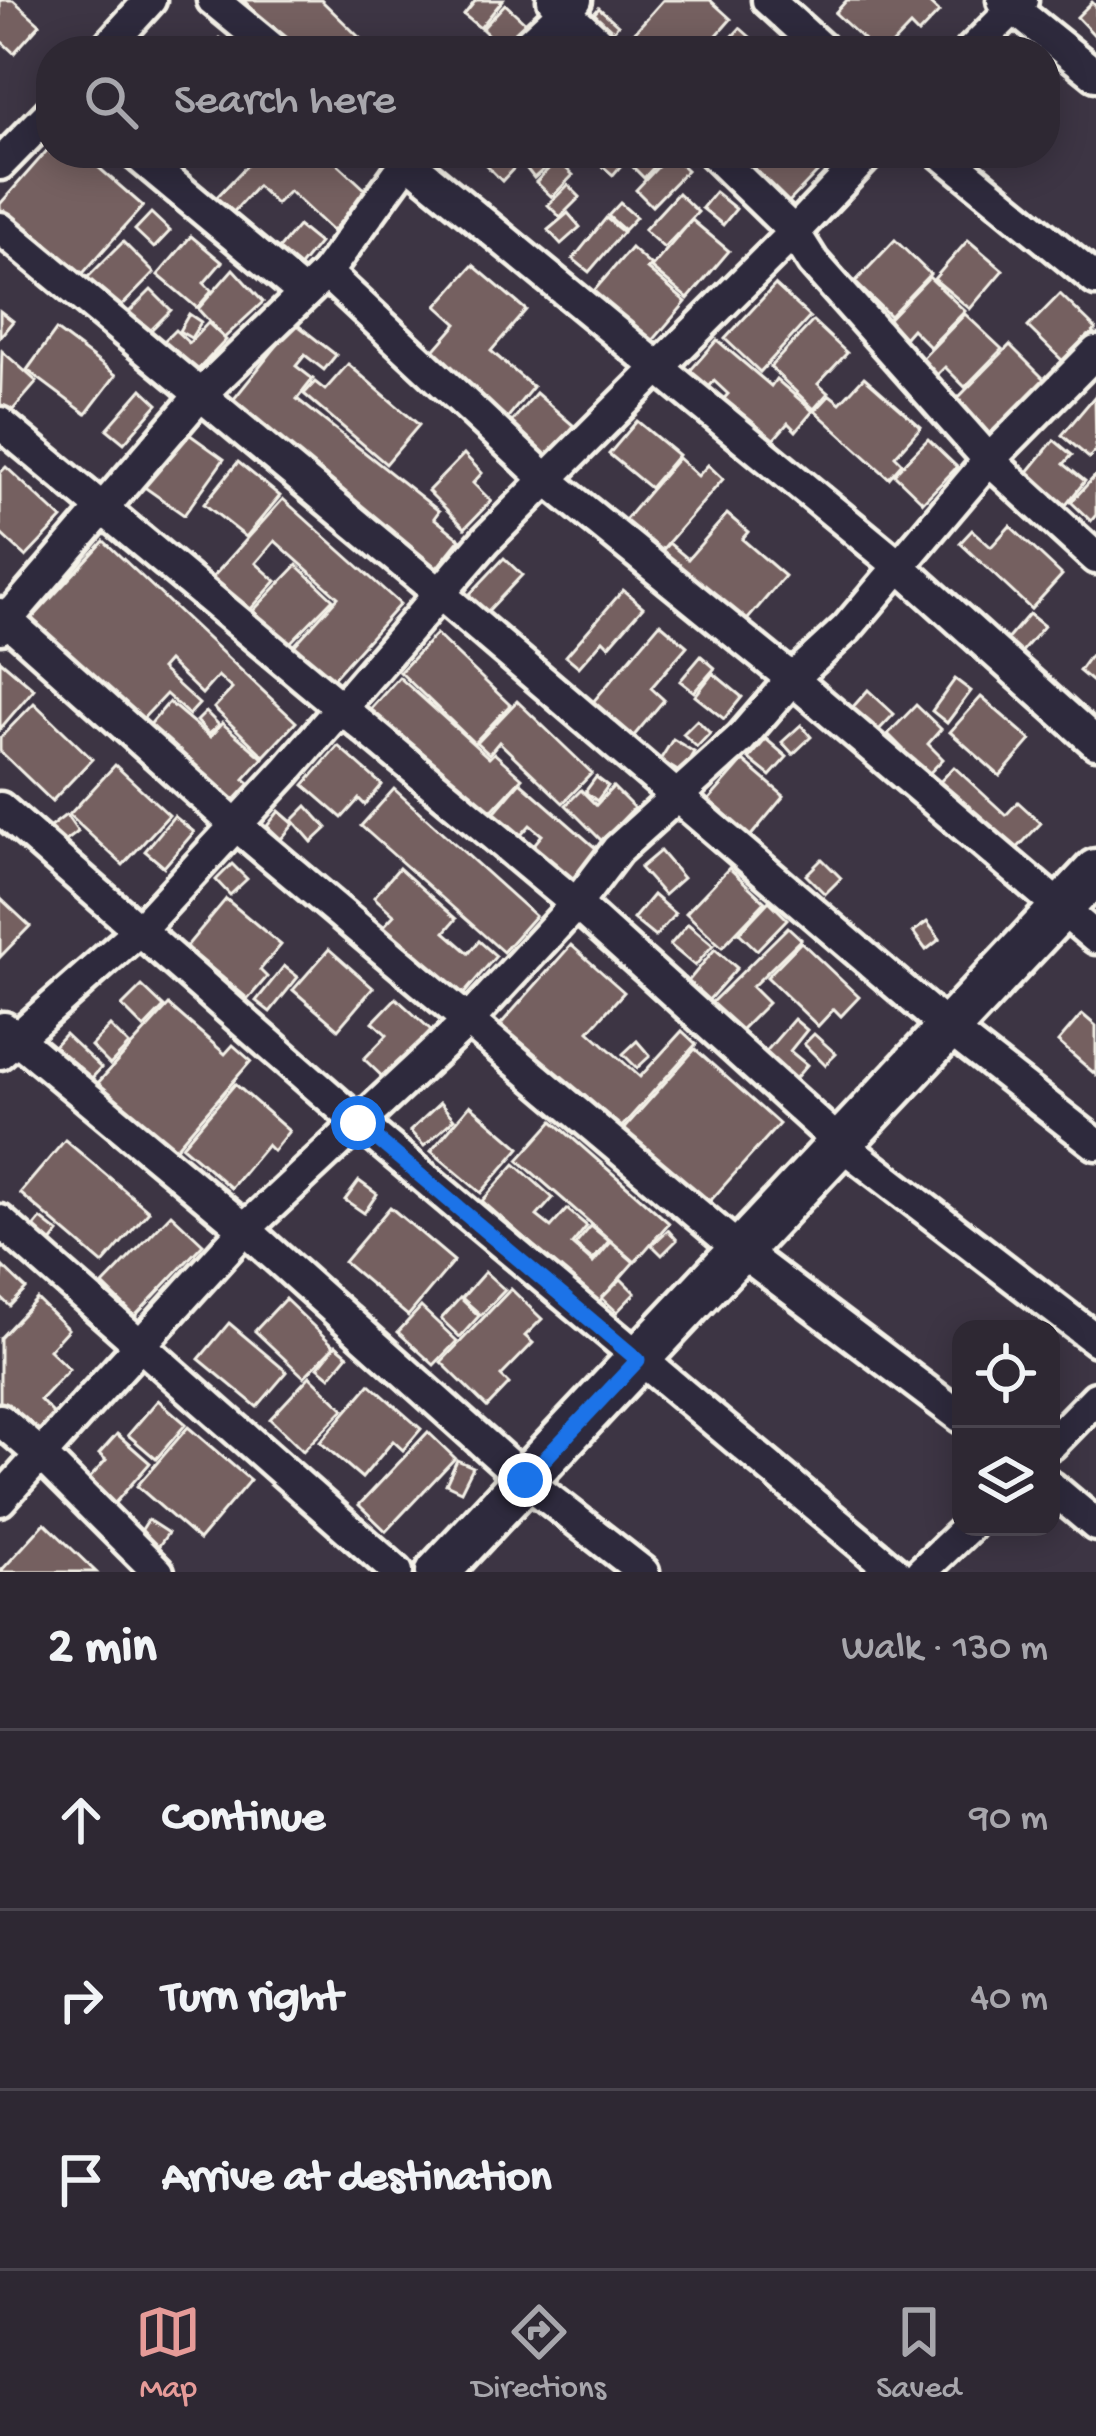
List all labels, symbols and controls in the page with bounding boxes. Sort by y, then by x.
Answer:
search box [36,36,1060,168]
icon: search [78,69,144,135]
text: Search here [174,76,396,129]
route start [331,1096,385,1150]
map controls [952,1320,1060,1536]
button: locate [952,1320,1060,1428]
button: layers [952,1428,1060,1536]
route end [498,1453,552,1507]
text: 2 min [48,1620,157,1680]
text: Walk · 130 m [841,1627,1048,1673]
icon: ahead [48,1787,114,1853]
text: Continue [162,1793,325,1846]
text: 90 m [969,1797,1048,1843]
icon: right [48,1967,114,2033]
text: Turn right [162,1973,342,2026]
text: 40 m [970,1977,1048,2023]
icon: arrive [48,2147,114,2213]
text: Arrive at destination [162,2153,551,2206]
tab: Map [135,2299,201,2409]
tab: Directions [472,2299,606,2409]
tab: Saved [876,2299,961,2409]

